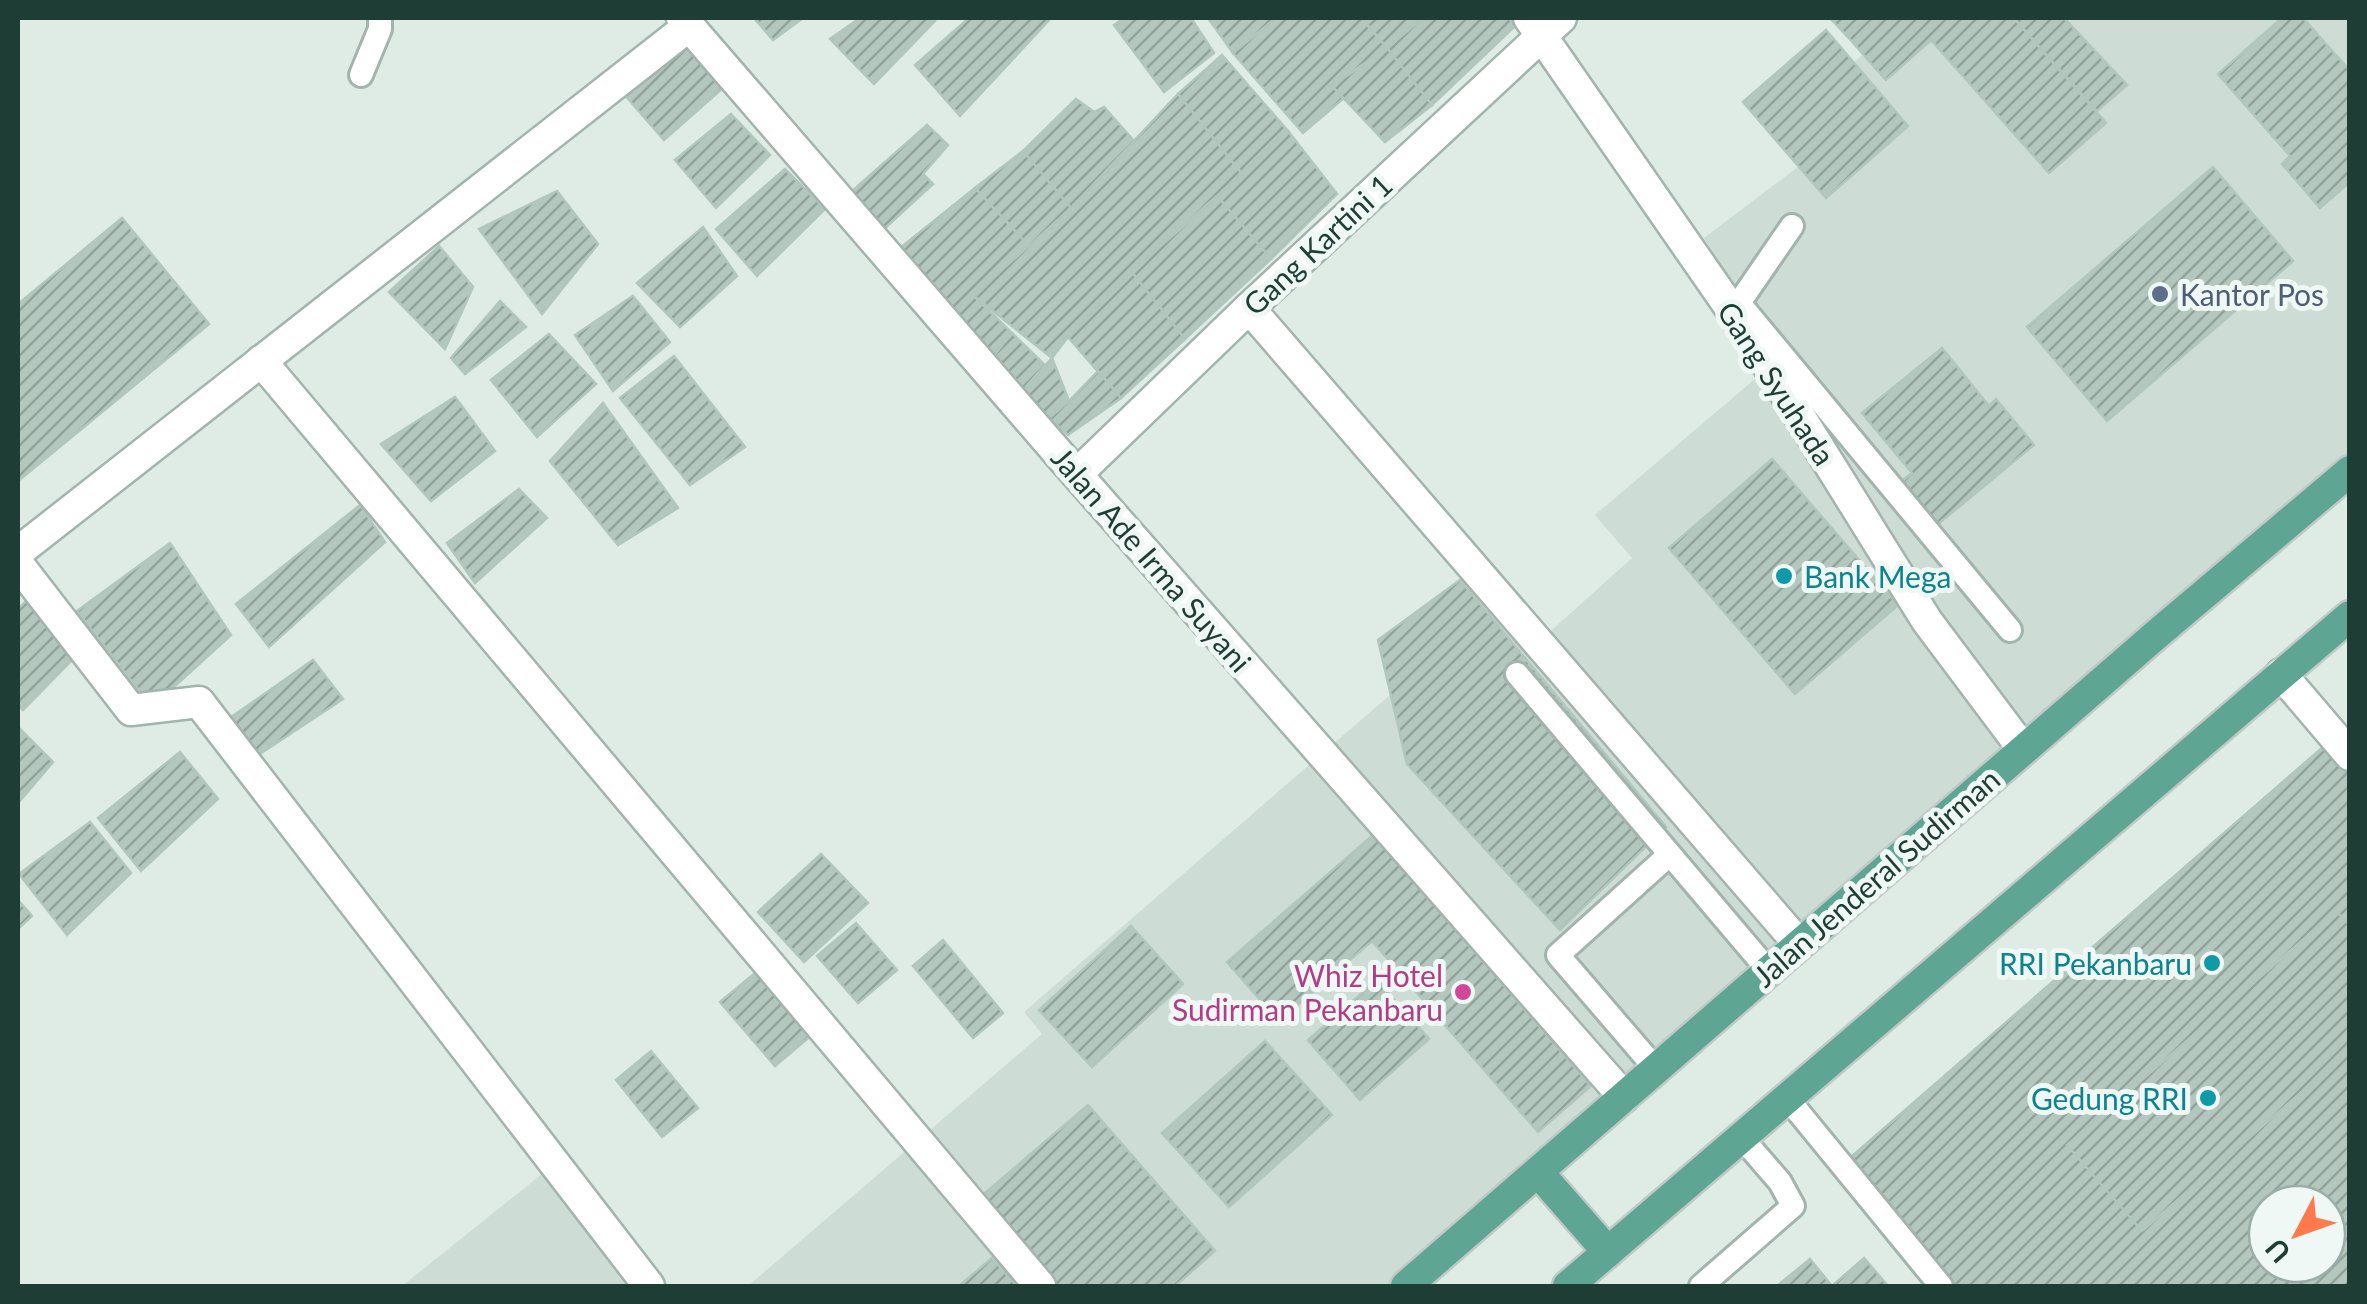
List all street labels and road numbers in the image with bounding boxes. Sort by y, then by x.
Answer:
street label: Gang Kartini 1 [1235,166,1399,322]
street label: Gang Syuhada [1711,294,1843,472]
street label: Jalan Ade Irma Suyani [1045,439,1259,679]
street label: Jalan Jenderal Sudirman [1746,760,2006,994]

